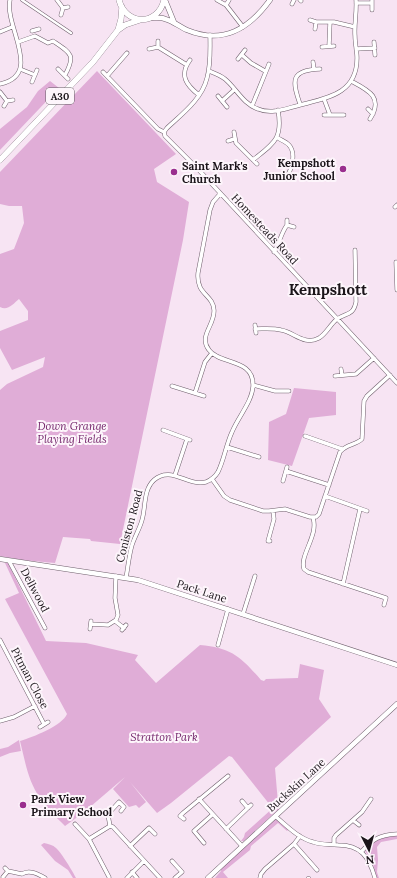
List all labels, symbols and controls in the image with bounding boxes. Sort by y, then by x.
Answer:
road number: A30 [46,88,74,104]
place label: Kempshott Junior School [264,156,336,183]
place label: Saint Mark's Church [182,159,248,186]
marker: Kempshott Junior School [338,164,348,174]
marker: Saint Mark's Church [169,167,179,177]
street label: Homesteads Road [229,191,302,268]
district label: Kempshott [289,280,368,299]
park label: Down Grange Playing Fields [37,419,107,446]
street label: Coniston Road [113,488,146,564]
street label: Dellwood [18,565,53,615]
street label: Pack Lane [175,576,229,606]
street label: Pitman Close [8,645,52,711]
park label: Stratton Park [130,730,198,744]
street label: Buckskin Lane [264,755,328,815]
place label: Park View Primary School [31,792,113,819]
marker: Park View Primary School [18,800,28,810]
north arrow [349,830,389,870]
text: N [365,853,375,867]

